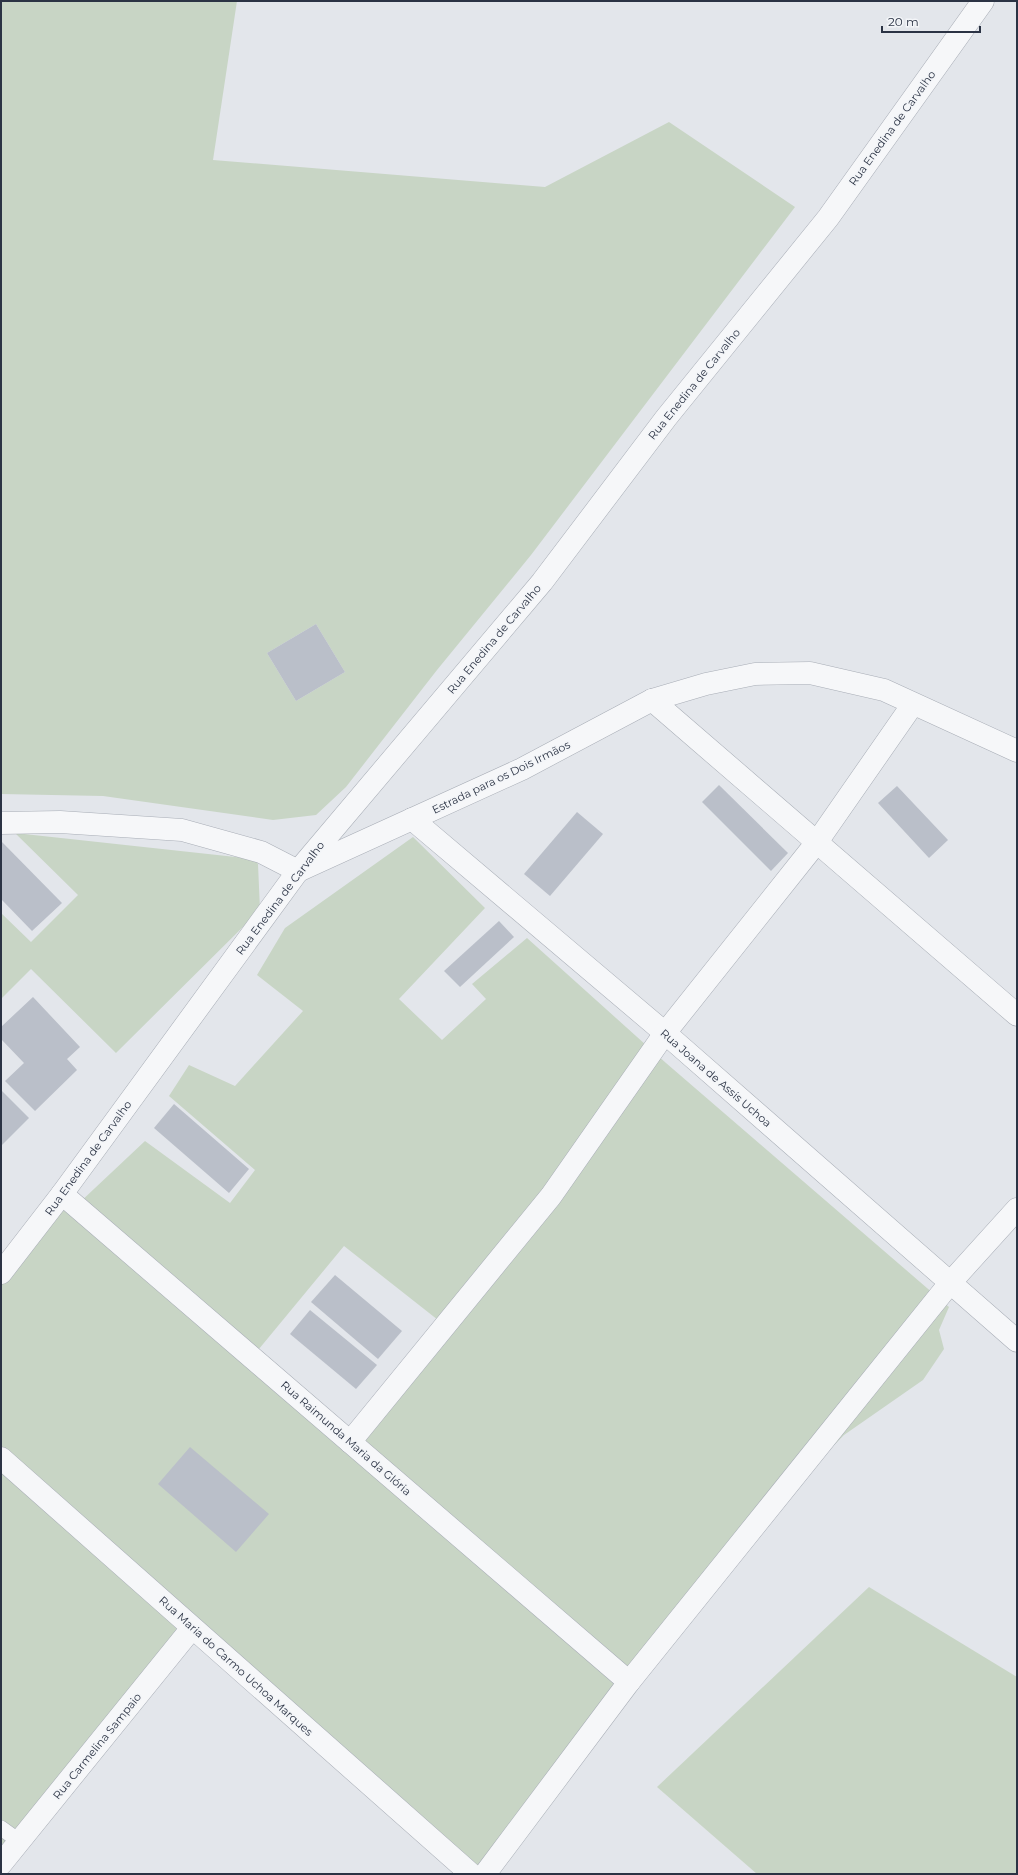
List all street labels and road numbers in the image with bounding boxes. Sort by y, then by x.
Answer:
street label: Rua Enedina de Carvalho [846,68,938,188]
street label: Rua Enedina de Carvalho [645,326,743,442]
street label: Rua Enedina de Carvalho [444,581,544,697]
street label: Estrada para os Dois Irmãos [430,737,573,817]
street label: Rua Enedina de Carvalho [233,838,327,958]
street label: Rua Joana de Assis Uchoa [658,1026,774,1130]
street label: Rua Enedina de Carvalho [42,1098,134,1218]
street label: Rua Raimunda Maria da Glória [278,1378,414,1498]
street label: Rua Maria do Carmo Uchoa Marques [156,1593,316,1739]
street label: Rua Carmelina Sampaio [50,1690,144,1802]

